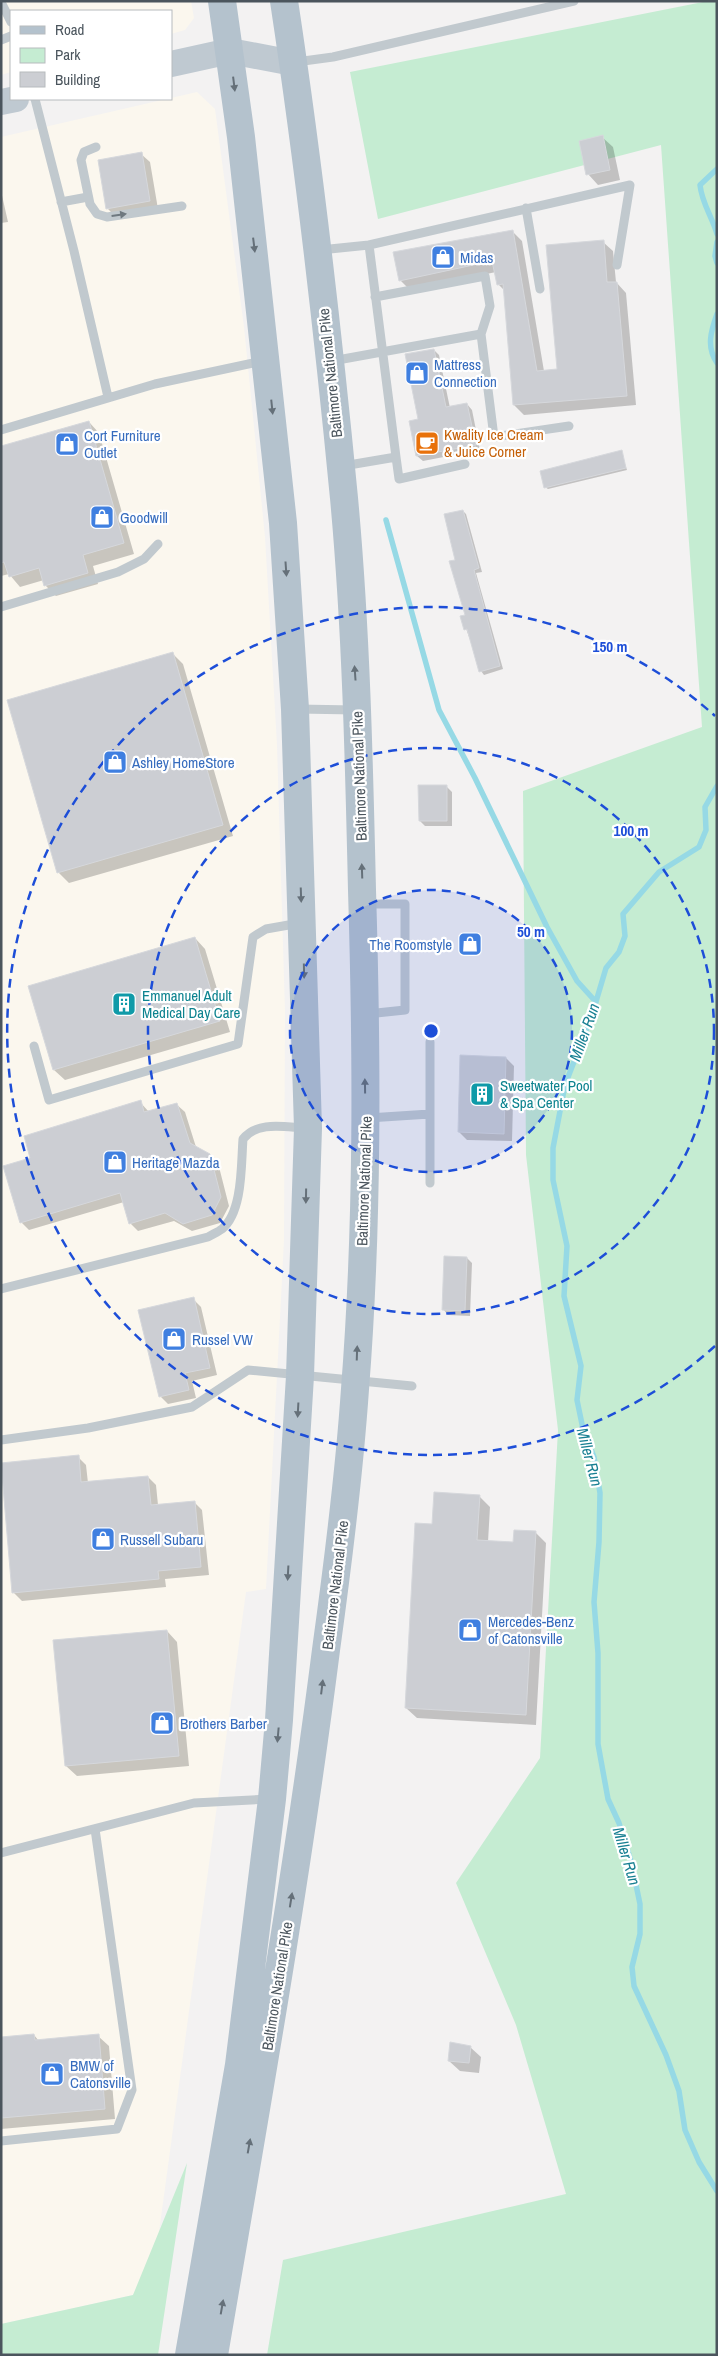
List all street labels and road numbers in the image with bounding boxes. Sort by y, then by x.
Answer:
street label: Baltimore National Pike [313,307,347,439]
street label: Baltimore National Pike [346,711,372,841]
street label: Baltimore National Pike [351,1116,377,1246]
street label: Baltimore National Pike [317,1519,353,1651]
street label: Baltimore National Pike [256,1920,298,2052]

